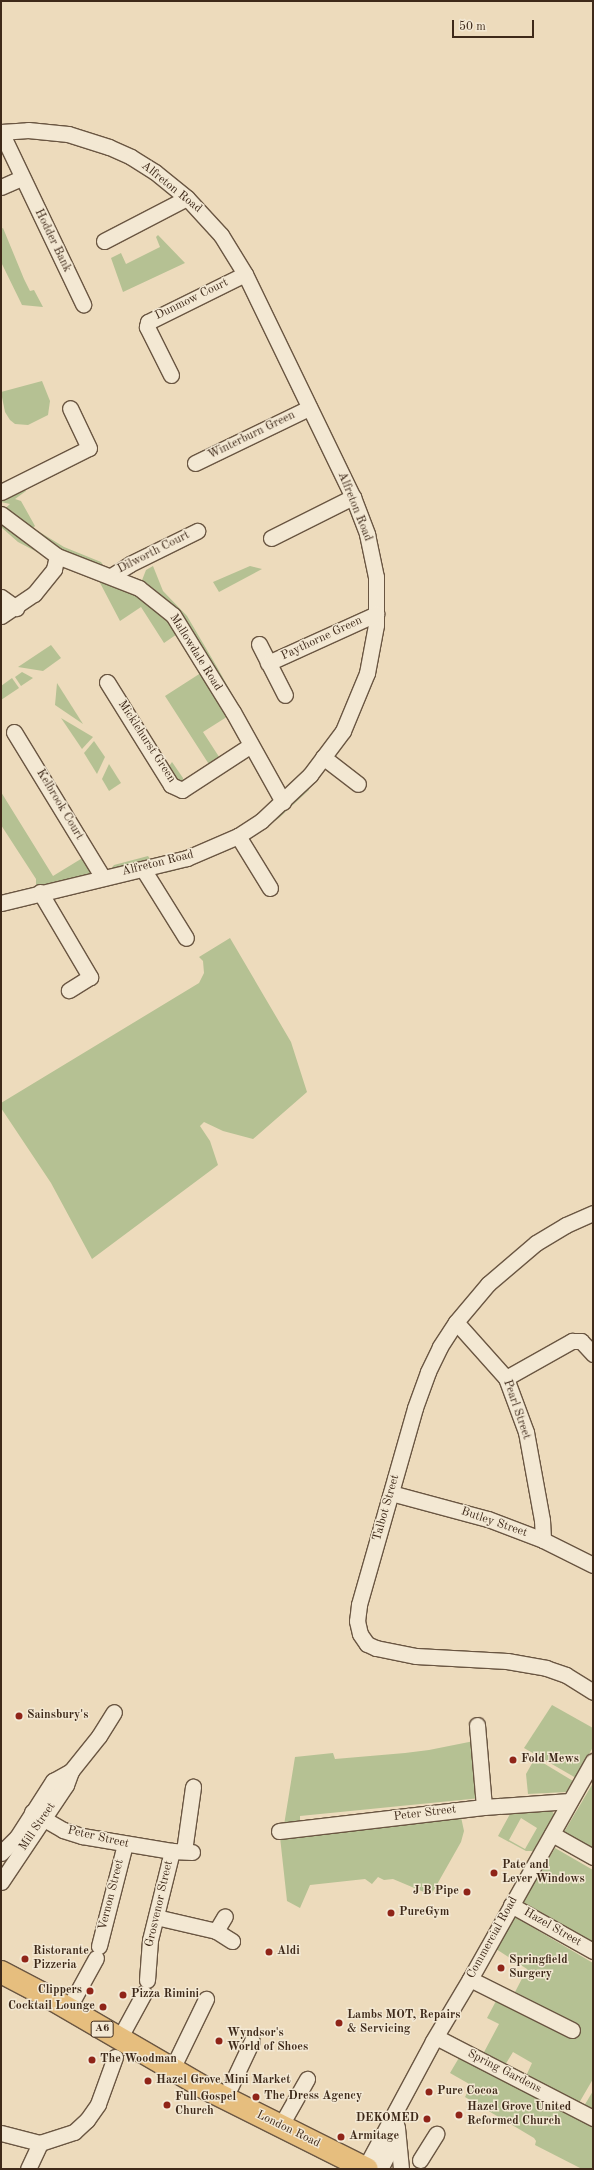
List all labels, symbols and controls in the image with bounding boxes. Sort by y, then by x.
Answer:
scale bar [454,12,536,38]
text: 50 m [459,21,486,33]
street label: Alfreton Road [138,159,204,217]
street label: Hodder Bank [30,207,74,275]
street label: Dunmow Court [153,276,231,324]
street label: Winterburn Green [206,409,298,463]
street label: Alfreton Road [334,470,374,544]
street label: Dilworth Court [116,529,192,577]
street label: Mallowdale Road [166,612,224,694]
street label: Paythorne Green [279,614,365,664]
street label: Micklehurst Green [114,698,178,786]
street label: Kelbrook Court [32,767,86,843]
street label: Alfreton Road [121,848,195,880]
street label: Pearl Street [499,1378,533,1442]
street label: Talbot Street [371,1473,403,1543]
street label: Butley Street [459,1505,529,1541]
place label: Sainsbury's [27,1709,88,1723]
marker: Sainsbury's [14,1711,24,1721]
place label: Fold Mews [521,1753,579,1767]
marker: Fold Mews [508,1755,518,1765]
street label: Mill Street [17,1800,59,1854]
street label: Peter Street [393,1803,457,1825]
street label: Peter Street [66,1824,130,1852]
street label: Vernon Street [96,1858,128,1932]
street label: Grosvenor Street [143,1859,177,1949]
place label: Pate and Lever Windows [502,1859,585,1887]
marker: Pate and Lever Windows [489,1868,499,1878]
place label: J B Pipe [413,1885,459,1899]
marker: J B Pipe [462,1887,472,1897]
street label: Commercial Road [465,1895,521,1981]
place label: PureGym [399,1906,449,1920]
street label: Hazel Street [520,1906,584,1950]
marker: PureGym [386,1908,396,1918]
place label: Ristorante Pizzeria [33,1945,89,1973]
place label: Aldi [277,1945,300,1959]
marker: Aldi [264,1947,274,1957]
marker: Ristorante Pizzeria [20,1954,30,1964]
place label: Springfield Surgery [509,1954,568,1982]
marker: Springfield Surgery [496,1963,506,1973]
place label: Clippers [38,1984,82,1998]
marker: Clippers [85,1986,95,1996]
place label: Pizza Rimini [131,1988,199,2002]
marker: Pizza Rimini [118,1990,128,2000]
place label: Cocktail Lounge [8,2000,95,2014]
marker: Cocktail Lounge [98,2002,108,2012]
place label: Lambs MOT, Repairs & Servicing [347,2009,460,2037]
marker: Lambs MOT, Repairs & Servicing [334,2018,344,2028]
road number: A6 [90,2020,114,2038]
place label: Wyndsor's World of Shoes [227,2027,308,2055]
marker: Wyndsor's World of Shoes [214,2036,224,2046]
street label: Spring Gardens [465,2047,543,2097]
place label: The Woodman [100,2053,177,2067]
marker: The Woodman [87,2055,97,2065]
place label: Hazel Grove Mini Market [156,2074,291,2088]
marker: Hazel Grove Mini Market [143,2076,153,2086]
place label: Pure Cocoa [437,2085,498,2099]
marker: Pure Cocoa [424,2087,434,2097]
place label: The Dress Agency [264,2090,362,2104]
place label: Full Gospel Church [175,2091,236,2119]
marker: The Dress Agency [251,2092,261,2102]
marker: Full Gospel Church [162,2100,172,2110]
place label: Hazel Grove United Reformed Church [467,2101,571,2129]
street label: London Road [254,2108,322,2152]
marker: Hazel Grove United Reformed Church [454,2110,464,2120]
place label: DEKOMED [356,2112,419,2126]
marker: DEKOMED [422,2114,432,2124]
place label: Armitage [349,2130,399,2144]
marker: Armitage [336,2132,346,2142]

